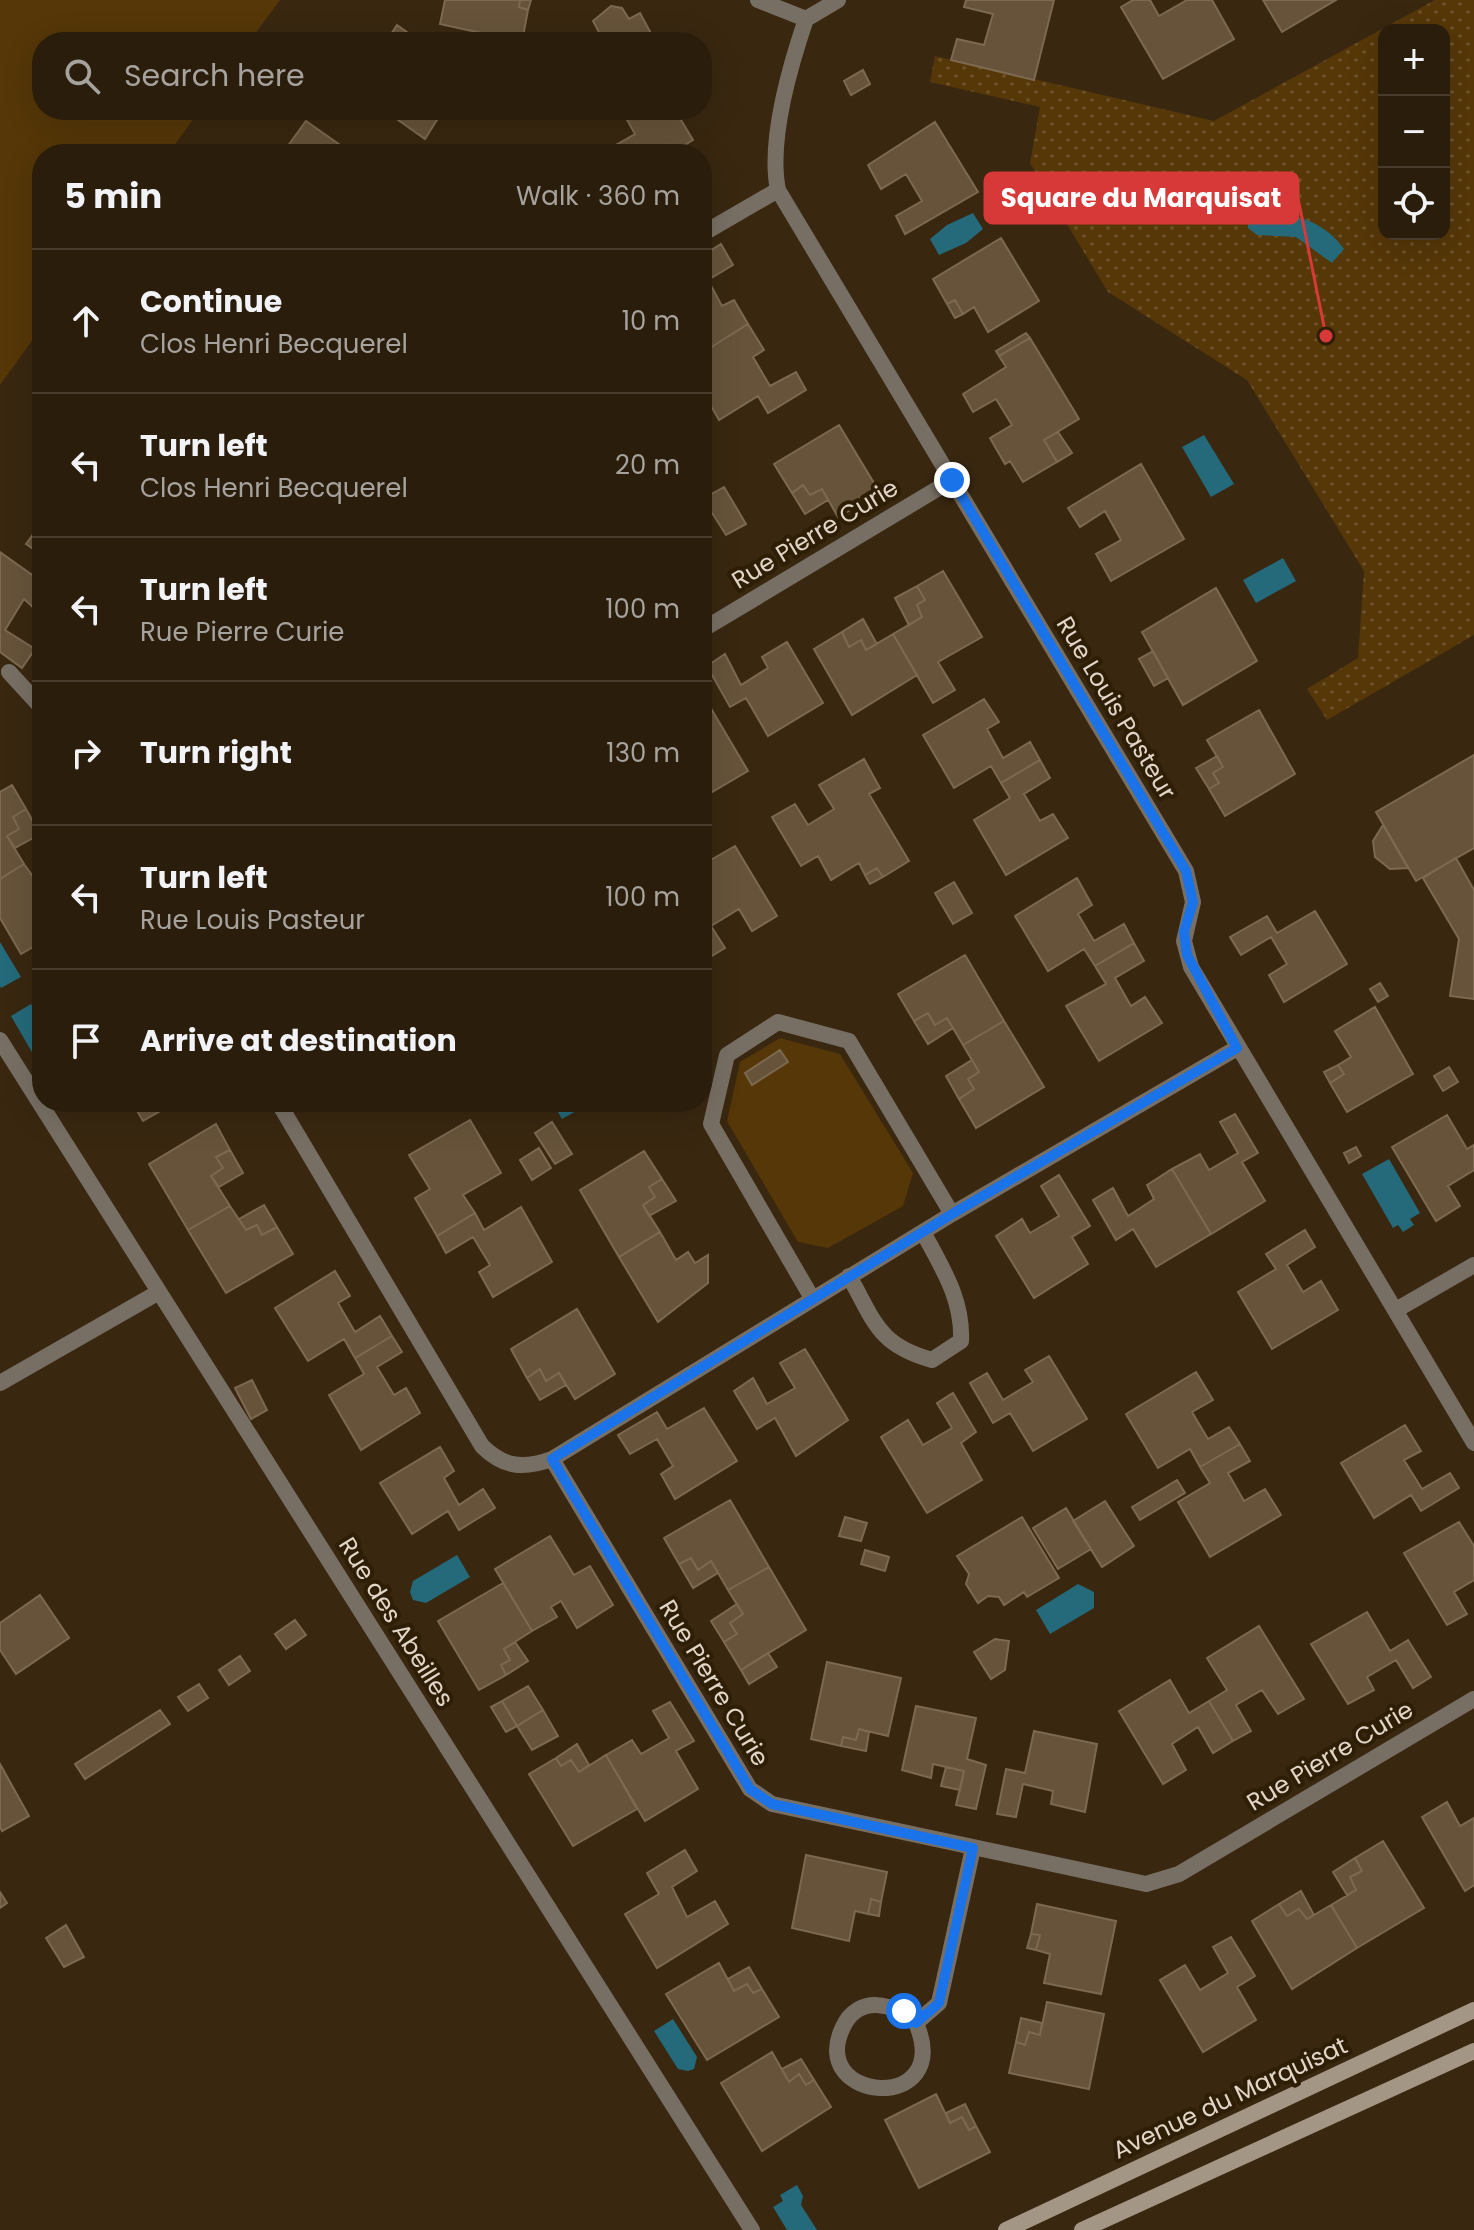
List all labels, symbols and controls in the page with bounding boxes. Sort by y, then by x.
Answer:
map controls [1378,24,1450,240]
button: + [1378,24,1450,96]
search box [32,32,712,120]
icon: search [60,54,104,98]
text: Search here [124,54,305,97]
button: − [1378,96,1450,168]
button: locate [1378,168,1450,240]
text: 5 min [64,172,162,220]
callout: Square du Marquisat [985,173,1298,223]
text: Walk · 360 m [516,178,680,214]
text: Square du Marquisat [1001,180,1281,216]
text: Continue [140,280,282,323]
icon: ahead [64,299,108,343]
text: 10 m [622,303,680,339]
text: Clos Henri Becquerel [140,326,408,362]
text: Turn left [140,424,268,467]
icon: left [64,443,108,487]
text: 20 m [615,447,680,483]
route end [934,462,970,498]
text: Clos Henri Becquerel [140,470,408,506]
street label: Rue Pierre Curie [725,471,904,596]
text: Turn left [140,568,268,611]
icon: left [64,587,108,631]
text: 100 m [605,591,680,627]
street label: Rue Louis Pasteur [1049,610,1184,805]
text: Rue Pierre Curie [140,614,344,650]
icon: right [64,731,108,775]
text: Turn right [140,731,292,774]
text: 130 m [606,735,680,771]
text: Turn left [140,856,268,899]
icon: left [64,875,108,919]
text: 100 m [605,879,680,915]
text: Rue Louis Pasteur [140,902,365,938]
icon: arrive [64,1019,108,1063]
text: Arrive at destination [140,1019,457,1062]
street label: Rue des Abeilles [331,1531,462,1713]
street label: Rue Pierre Curie [652,1593,777,1772]
street label: Rue Pierre Curie [1240,1693,1419,1818]
route start [886,1993,922,2029]
street label: Avenue du Marquisat [1107,2029,1352,2166]

